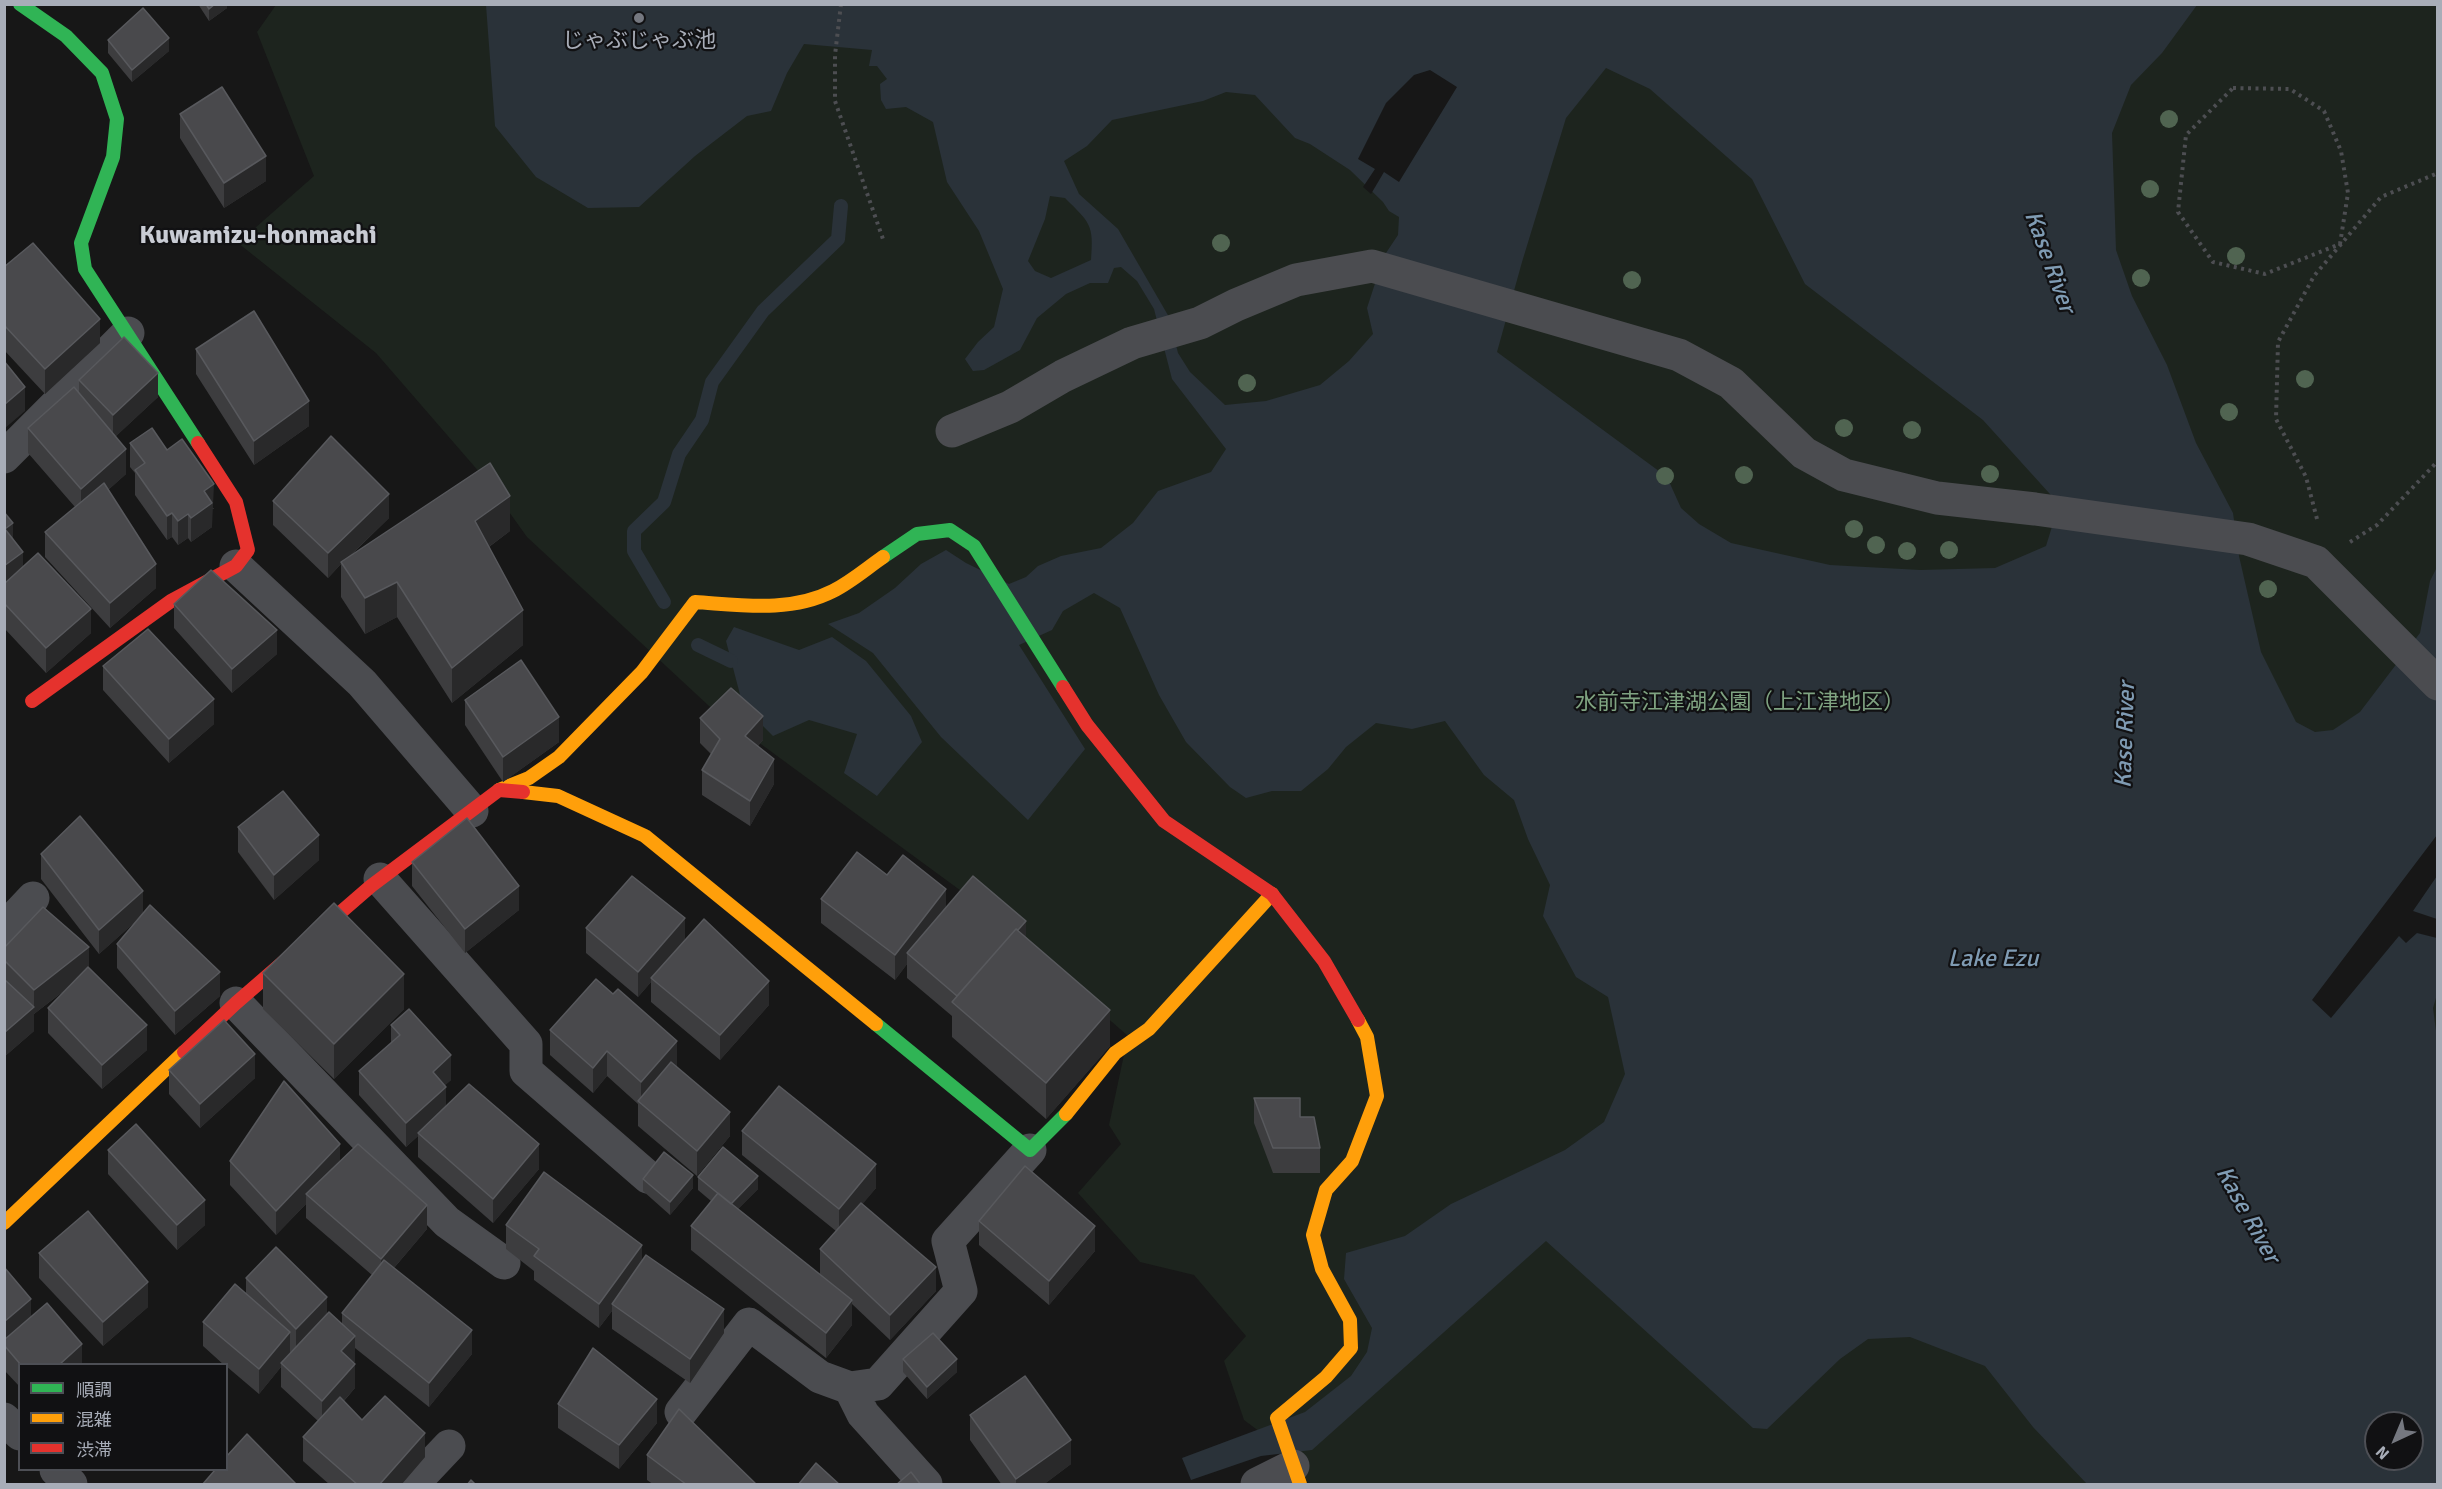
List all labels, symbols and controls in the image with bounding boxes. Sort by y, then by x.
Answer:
marker: じゃぶじゃぶ池 [632,11,646,25]
place label: じゃぶじゃぶ池 [562,28,716,54]
water label: Kase River [2017,207,2081,317]
district label: Kuwamizu-honmachi [139,220,377,252]
water label: Kase River [2110,681,2142,789]
park label: 水前寺江津湖公園（上江津地区） [1575,690,1905,716]
water label: Lake Ezu [1948,946,2038,974]
water label: Kase River [2209,1161,2285,1269]
legend [18,1363,228,1471]
text: 順調 [76,1379,112,1401]
text: 混雑 [76,1409,112,1431]
north arrow [2364,1411,2424,1471]
text: 渋滞 [76,1439,112,1461]
text: N [2372,1441,2394,1464]

